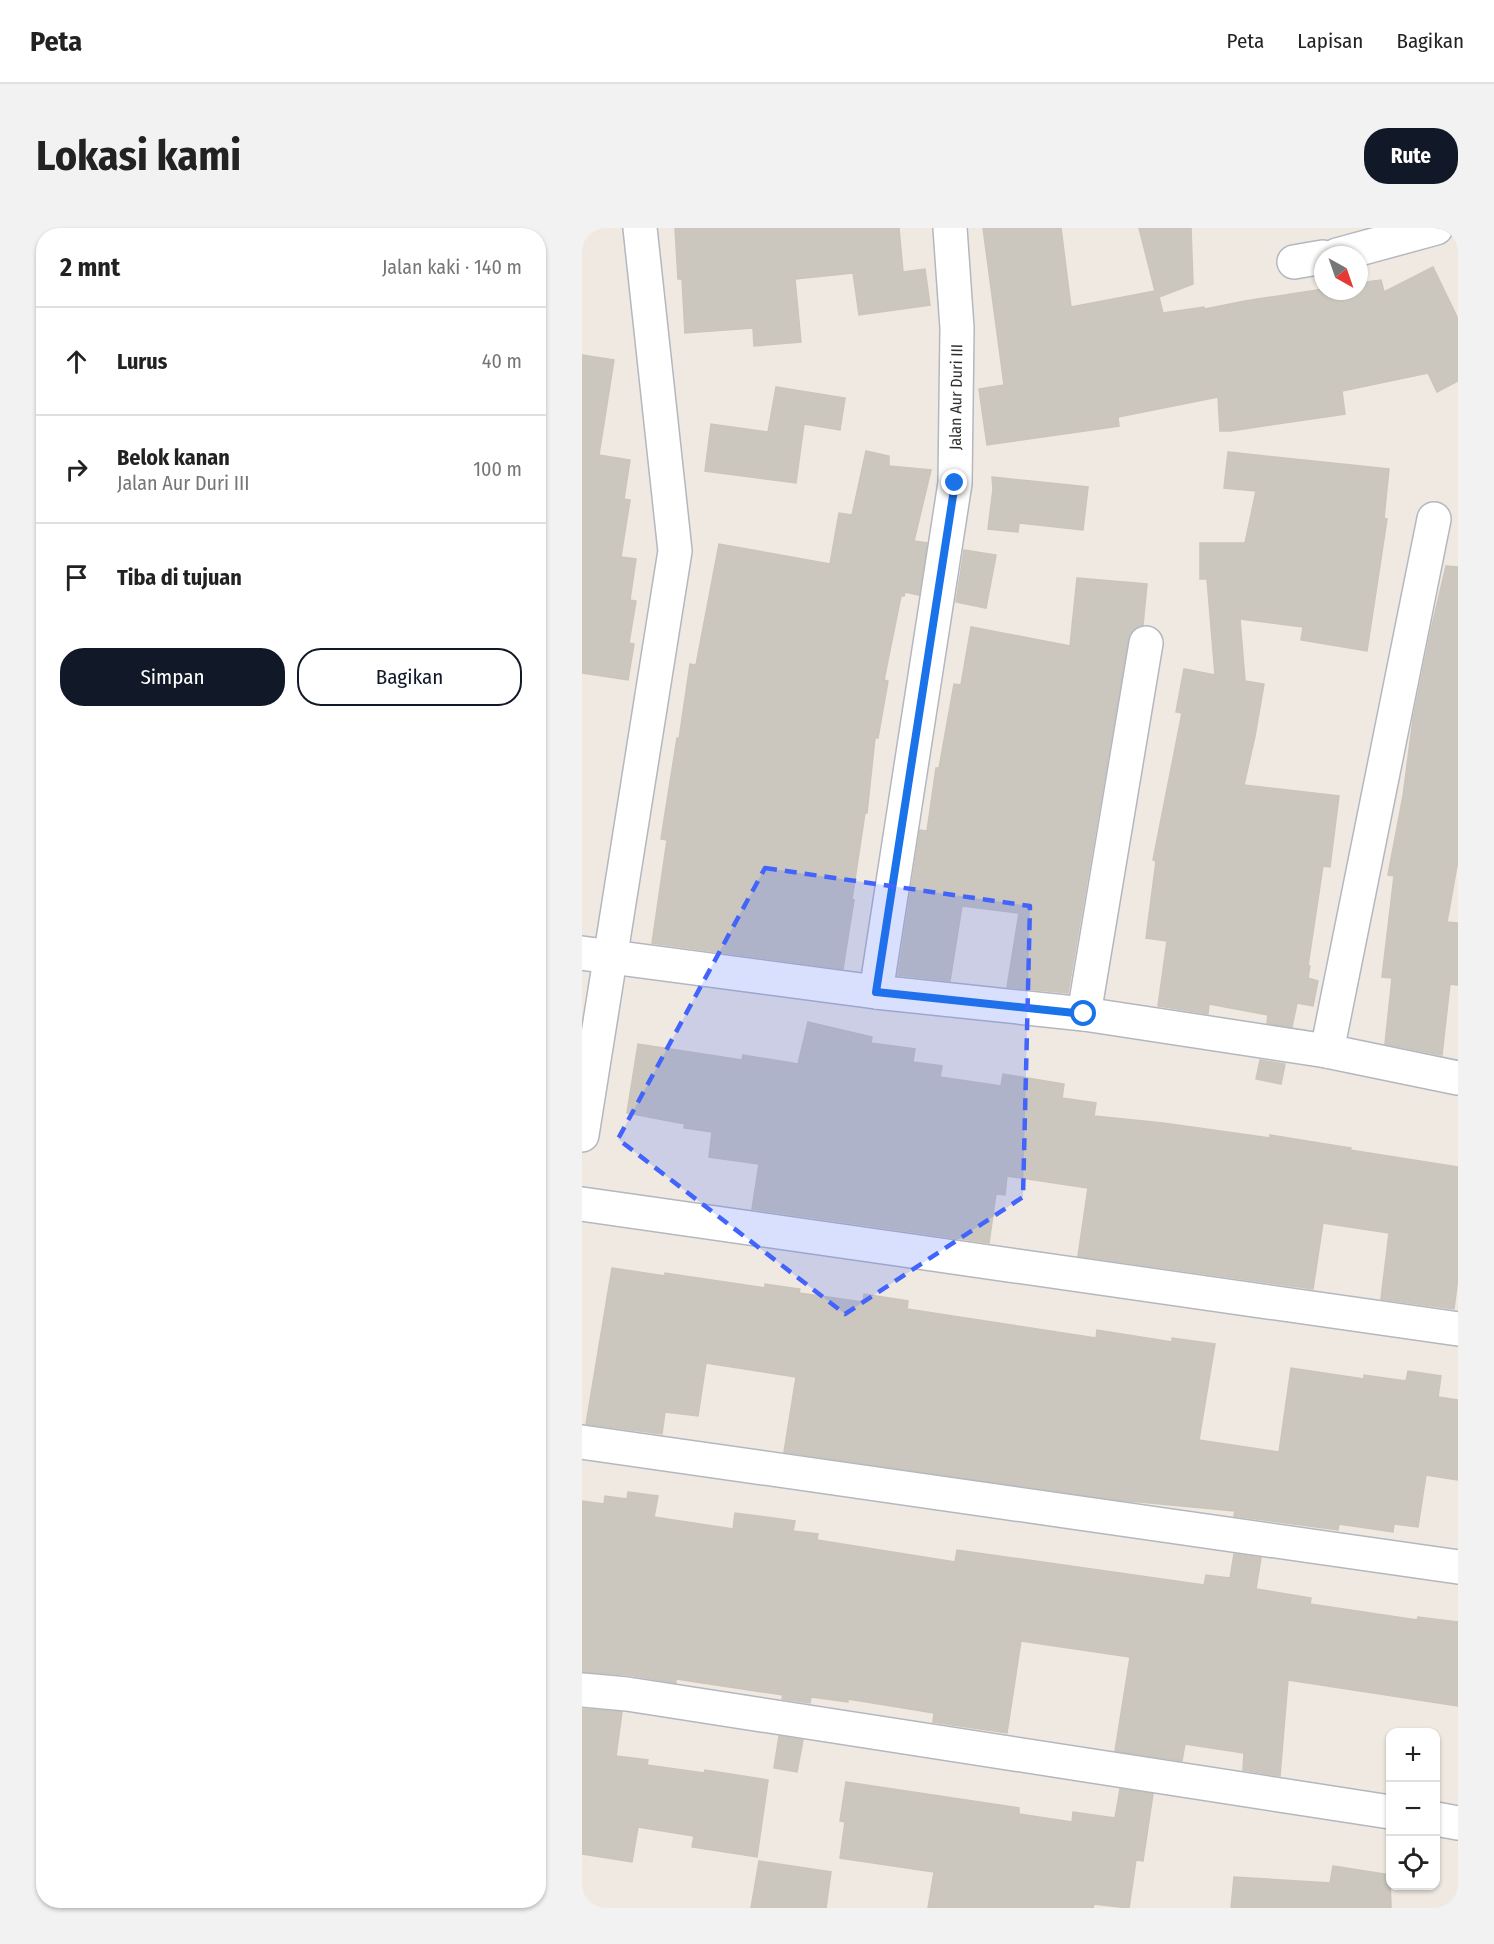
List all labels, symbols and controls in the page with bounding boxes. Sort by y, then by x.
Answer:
text: Peta [30,25,82,58]
text: Peta [1227,28,1264,54]
text: Lapisan [1297,28,1363,54]
text: Bagikan [1396,28,1464,54]
button: Rute [1364,128,1458,184]
text: Lokasi kami [36,131,241,181]
north arrow [1314,246,1368,300]
text: 2 mnt [60,252,120,283]
text: Jalan kaki · 140 m [382,255,522,279]
street label: Jalan Aur Duri III [946,344,966,450]
icon: ahead [60,345,93,378]
text: Lurus [117,348,167,375]
text: 40 m [482,349,522,373]
text: Belok kanan [117,444,230,471]
icon: right [60,453,93,486]
text: 100 m [473,457,522,481]
route end [941,469,967,495]
text: Jalan Aur Duri III [117,471,249,495]
icon: arrive [60,561,93,594]
text: Tiba di tujuan [117,564,242,591]
button: Simpan [60,648,285,706]
button: Bagikan [297,648,522,706]
route start [1070,1000,1096,1026]
map controls [1386,1728,1440,1890]
button: + [1386,1728,1440,1782]
button: − [1386,1782,1440,1836]
button: locate [1386,1836,1440,1890]

